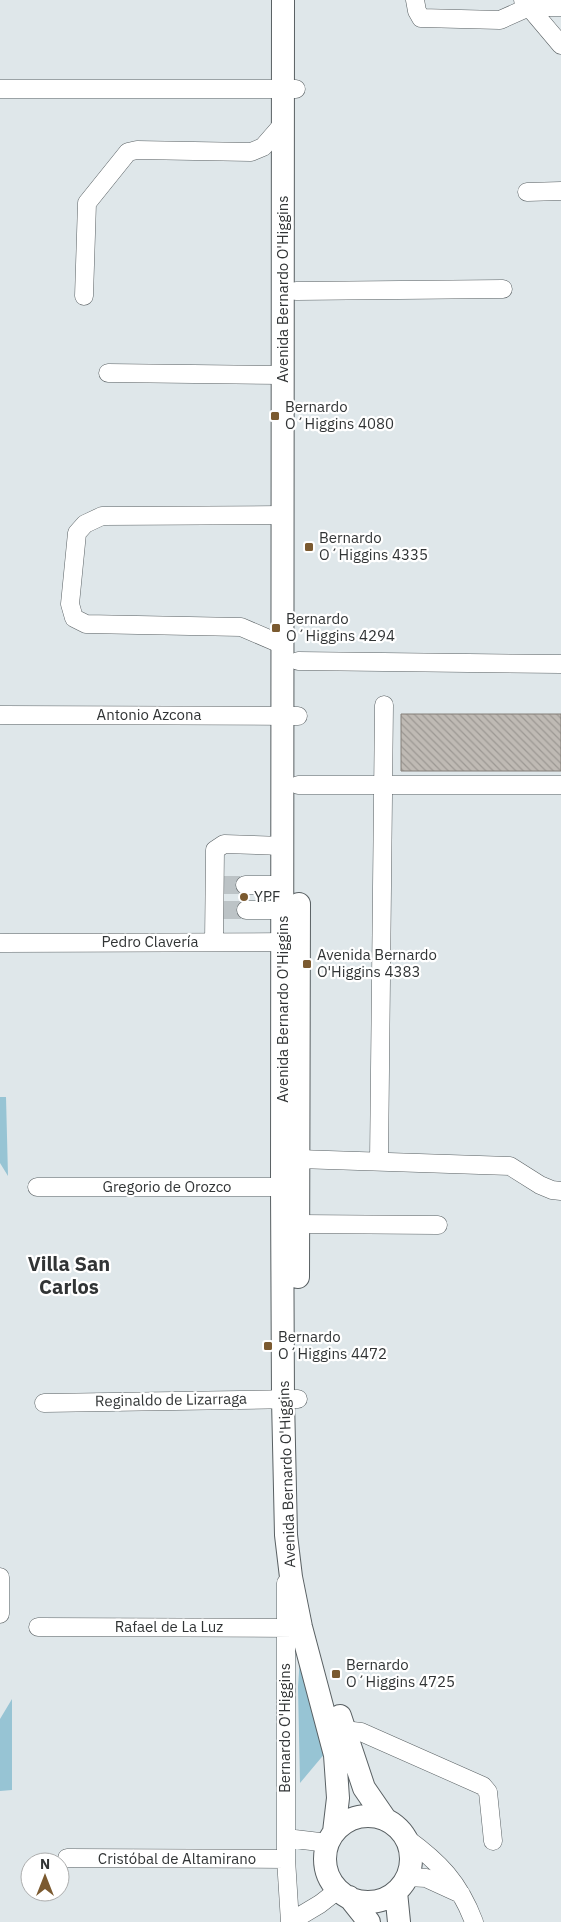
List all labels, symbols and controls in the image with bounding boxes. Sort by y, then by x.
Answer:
street label: Avenida Bernardo O'Higgins [273,195,292,383]
place label: Bernardo O´Higgins 4080 [285,397,394,433]
marker: Bernardo O´Higgins 4080 [269,410,281,422]
place label: Bernardo O´Higgins 4335 [319,528,428,564]
marker: Bernardo O´Higgins 4335 [303,541,315,553]
place label: Bernardo O´Higgins 4294 [286,609,395,645]
marker: Bernardo O´Higgins 4294 [270,622,282,634]
street label: Antonio Azcona [97,705,201,724]
place label: YPF [254,887,280,906]
marker: YPF [238,891,250,903]
street label: Avenida Bernardo O'Higgins [273,915,292,1103]
street label: Pedro Clavería [101,932,199,951]
place label: Avenida Bernardo O'Higgins 4383 [317,945,437,981]
marker: Avenida Bernardo O'Higgins 4383 [301,958,313,970]
street label: Gregorio de Orozco [102,1177,232,1196]
district label: Villa San Carlos [28,1250,110,1300]
place label: Bernardo O´Higgins 4472 [278,1327,387,1363]
marker: Bernardo O´Higgins 4472 [262,1340,274,1352]
street label: Avenida Bernardo O'Higgins [274,1380,299,1568]
street label: Reginaldo de Lizarraga [95,1389,247,1410]
street label: Rafael de La Luz [115,1617,223,1636]
place label: Bernardo O´Higgins 4725 [346,1655,455,1691]
street label: Bernardo O'Higgins [275,1663,294,1793]
marker: Bernardo O´Higgins 4725 [330,1668,342,1680]
street label: Cristóbal de Altamirano [98,1849,256,1868]
north arrow [20,1852,70,1902]
text: N [40,1855,50,1873]

